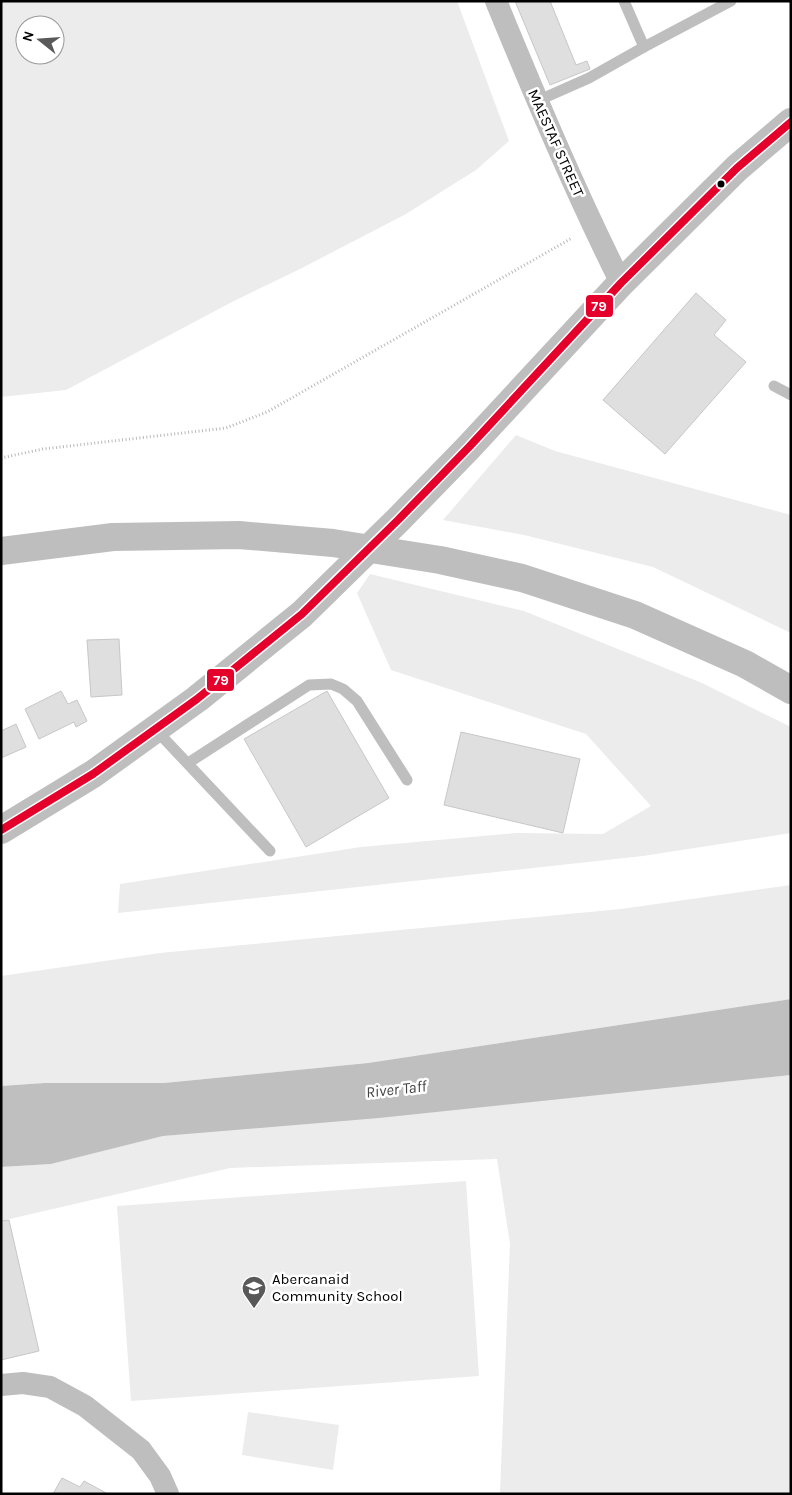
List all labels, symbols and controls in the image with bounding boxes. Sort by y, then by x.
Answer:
north arrow [15,15,65,65]
text: N [18,29,38,44]
street label: MAESTAF STREET [524,86,588,200]
unlabelled marker [716,179,726,189]
line badge: 79 [585,294,614,318]
text: 79 [591,298,607,315]
line badge: 79 [206,668,235,692]
text: 79 [213,672,229,689]
water label: River Taff [365,1076,429,1102]
place label: Abercanaid Community School [272,1270,403,1305]
school or university icon: Abercanaid Community School [241,1275,267,1309]

